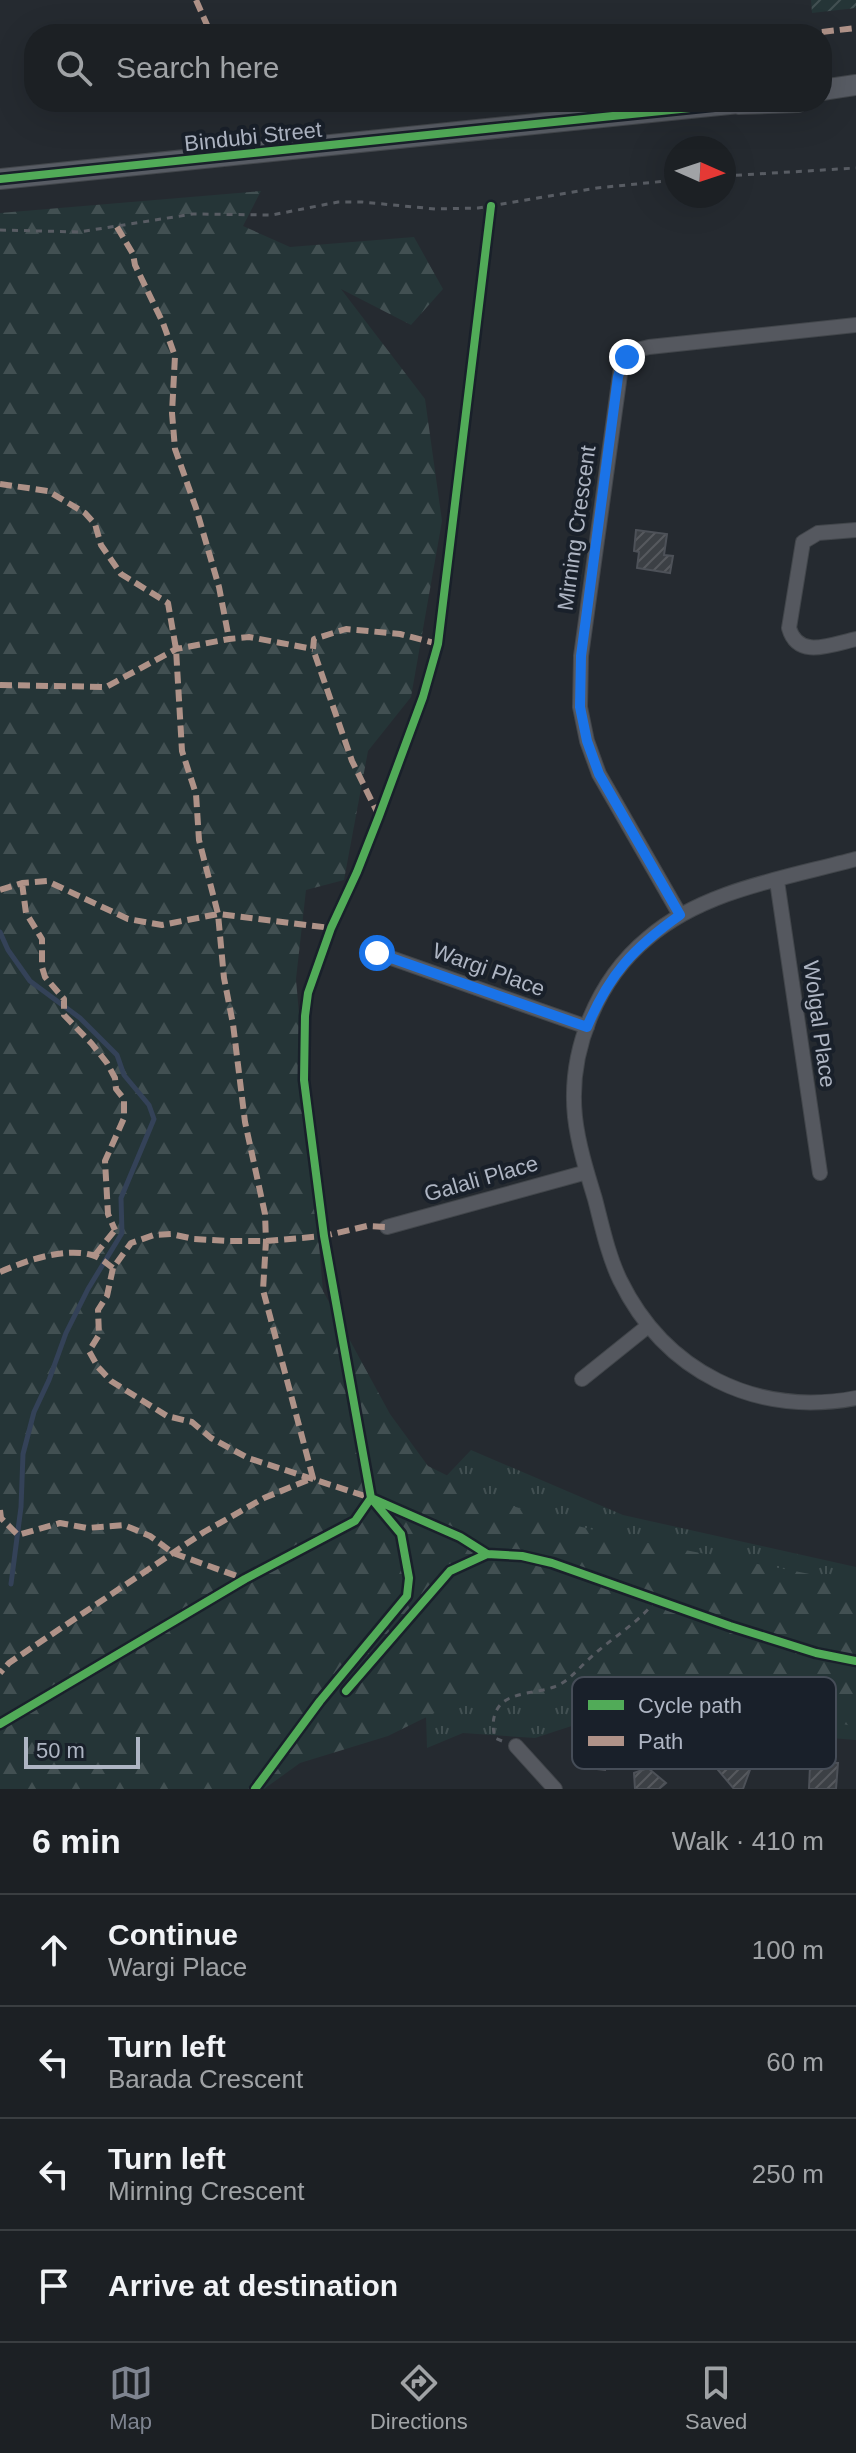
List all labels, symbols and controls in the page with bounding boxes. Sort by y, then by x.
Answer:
search box [24,24,832,112]
icon: search [52,46,96,90]
text: Search here [116,51,279,84]
street label: Bindubi Street [183,117,323,156]
north arrow [664,136,736,208]
route end [609,339,645,375]
street label: Mirning Crescent [553,444,600,612]
route start [359,935,395,971]
street label: Wargi Place [429,938,548,1001]
street label: Wolgal Place [798,959,841,1089]
street label: Galali Place [421,1150,541,1207]
legend [572,1677,836,1769]
text: Cycle path [638,1693,742,1718]
text: Path [638,1729,683,1754]
scale bar [24,1733,140,1769]
text: 50 m [36,1738,85,1763]
text: 6 min [32,1822,121,1860]
text: Walk · 410 m [672,1826,824,1856]
text: Continue [108,1918,238,1951]
icon: ahead [32,1928,76,1972]
text: 100 m [752,1935,824,1965]
text: Wargi Place [108,1952,247,1982]
text: Turn left [108,2030,226,2063]
icon: left [32,2040,76,2084]
text: 60 m [766,2047,824,2077]
text: Barada Crescent [108,2064,303,2094]
text: Turn left [108,2142,226,2175]
icon: left [32,2152,76,2196]
text: 250 m [752,2159,824,2189]
text: Mirning Crescent [108,2176,305,2206]
icon: arrive [32,2264,76,2308]
text: Arrive at destination [108,2269,398,2302]
tab: Map [109,2361,153,2435]
tab: Directions [370,2361,468,2435]
tab: Saved [685,2361,747,2435]

